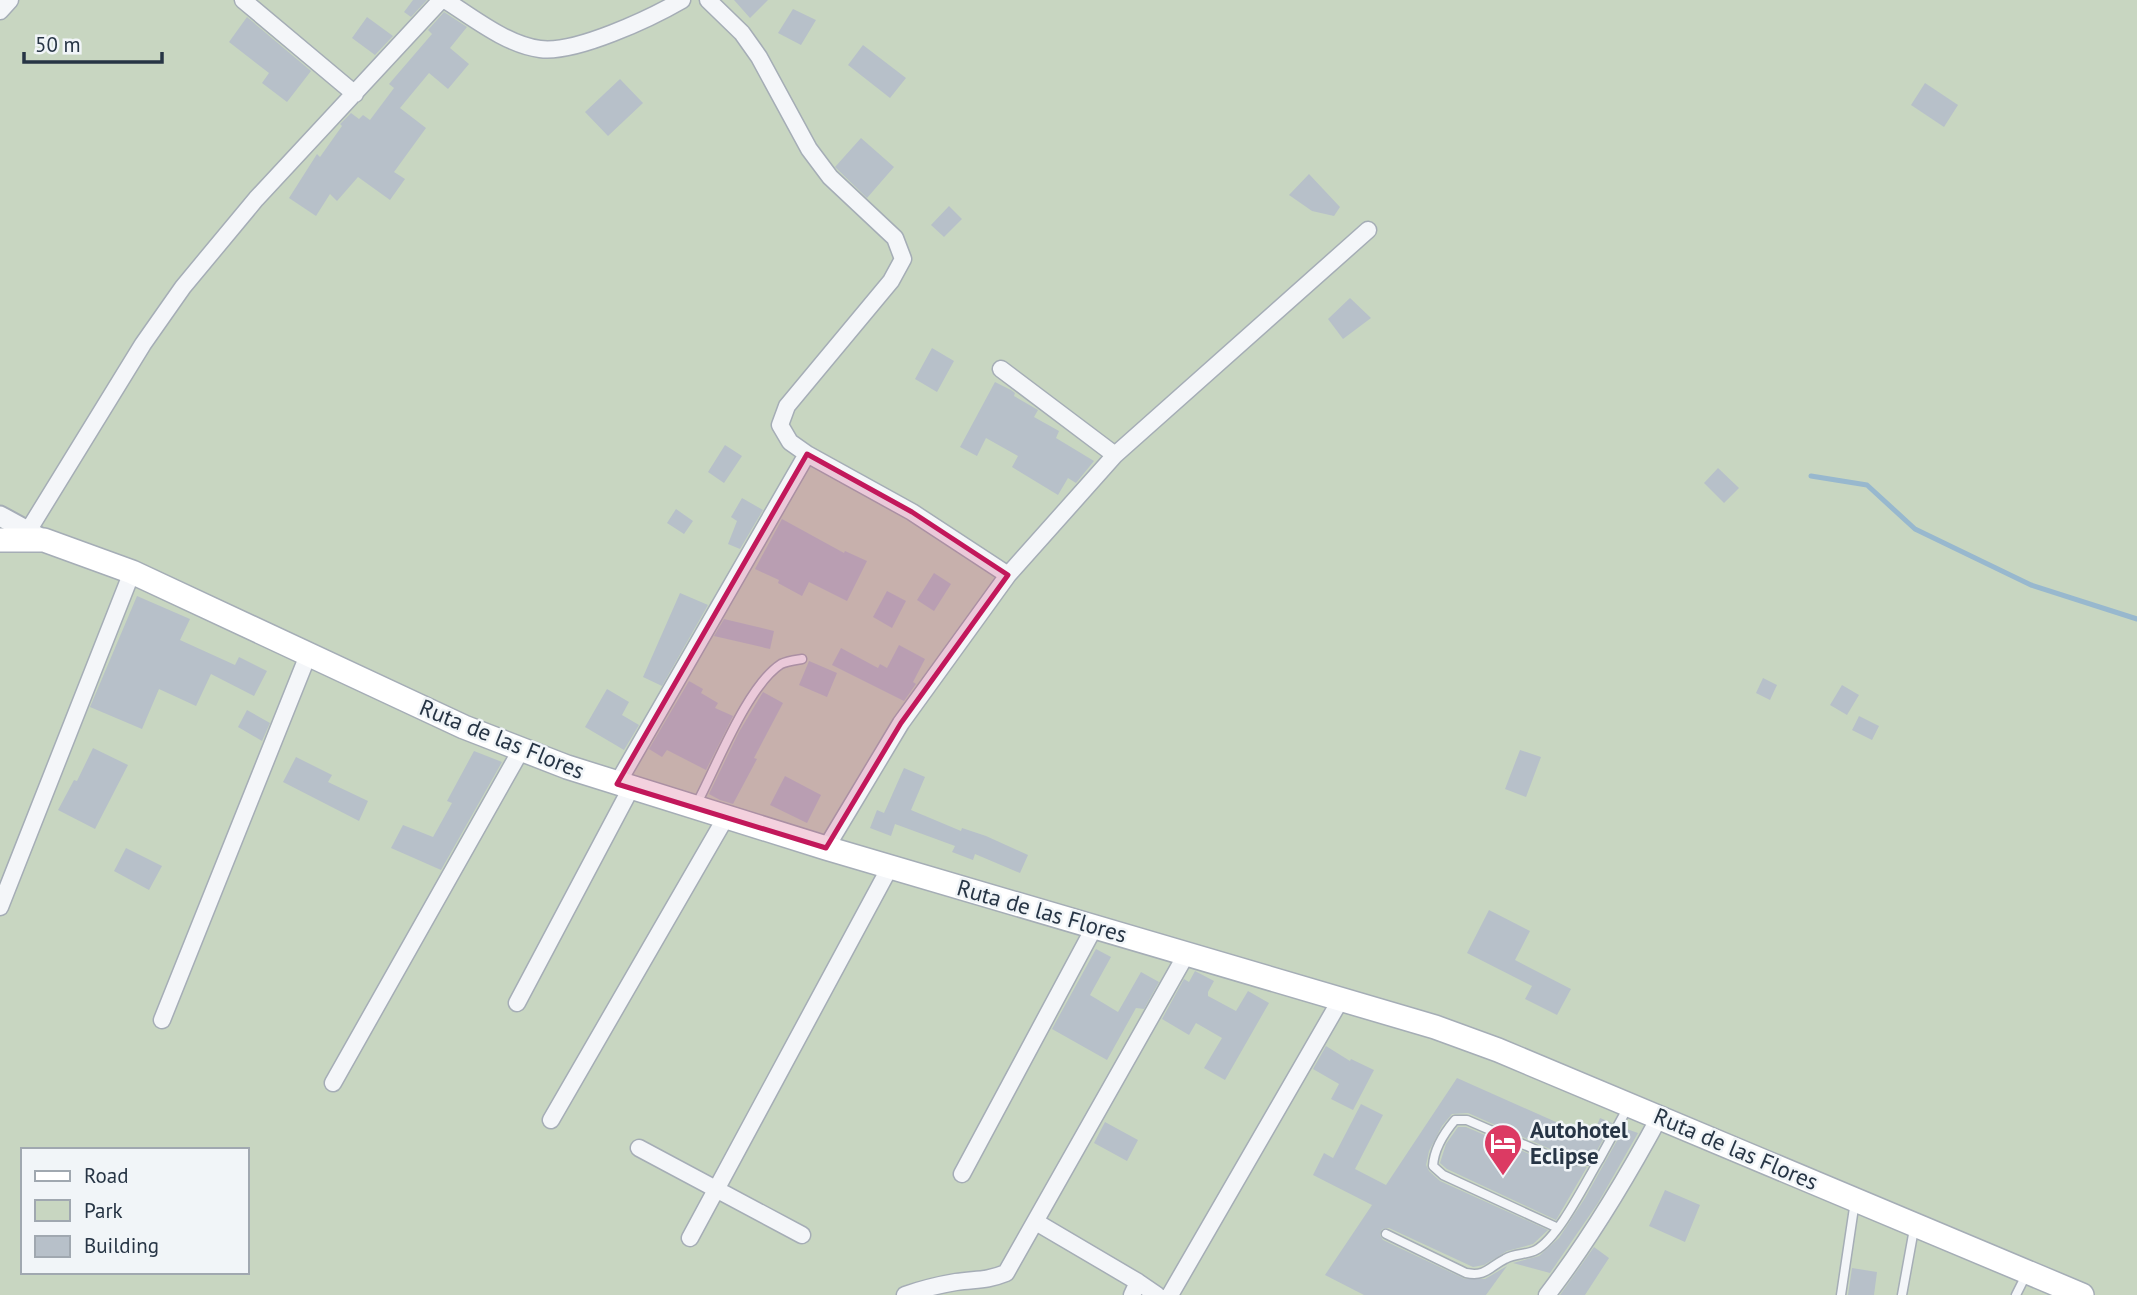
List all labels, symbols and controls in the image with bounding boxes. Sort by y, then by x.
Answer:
scale bar [24,21,163,65]
text: 50 m [35,31,81,58]
street label: Ruta de las Flores [415,692,589,785]
street label: Ruta de las Flores [954,872,1130,949]
street label: Ruta de las Flores [1650,1101,1823,1196]
place label: Autohotel Eclipse [1530,1115,1628,1170]
hotel icon: Autohotel Eclipse [1482,1122,1524,1177]
legend [21,1148,248,1274]
text: Road [84,1162,128,1189]
text: Park [84,1197,123,1224]
text: Building [84,1232,159,1259]

